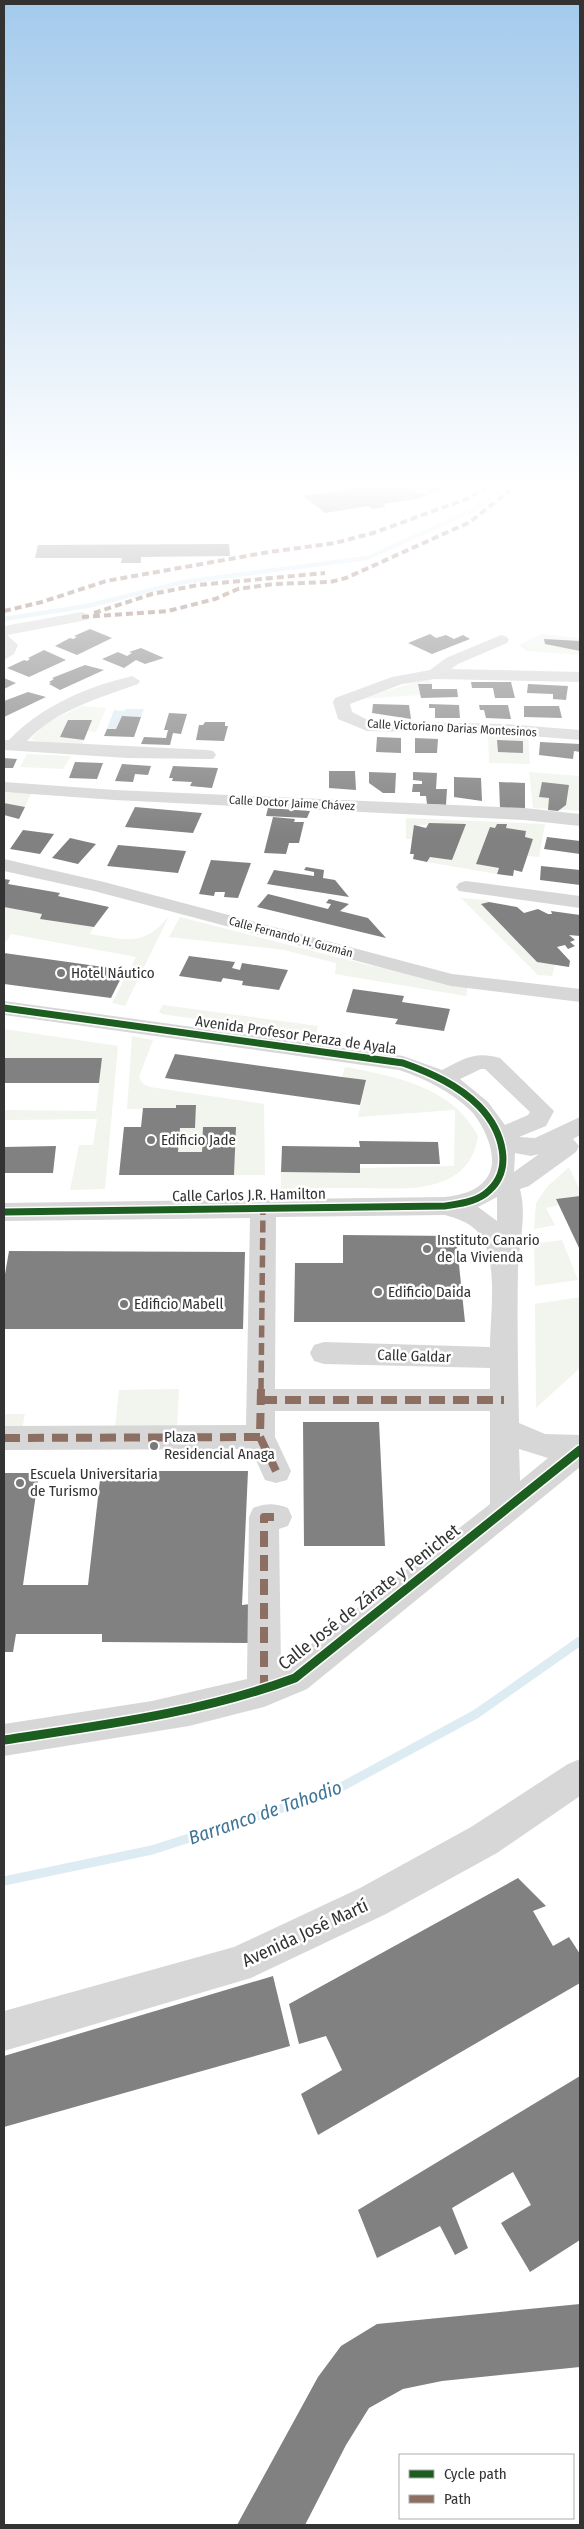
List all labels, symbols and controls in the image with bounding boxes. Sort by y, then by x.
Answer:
street label: Calle Victoriano Darias Montesinos [367,717,537,739]
street label: Calle Doctor Jaime Chávez [229,793,356,813]
street label: Calle Fernando H. Guzmán [227,914,355,960]
place label: Hotel Náutico [71,964,155,982]
marker: Hotel Náutico [55,967,67,979]
street label: Avenida Profesor Peraza de Ayala [194,1012,398,1058]
place label: Edificio Jade [161,1131,236,1149]
marker: Edificio Jade [145,1134,157,1146]
street label: Calle Carlos J.R. Hamilton [172,1185,326,1205]
place label: Instituto Canario de la Vivienda [437,1231,540,1266]
marker: Instituto Canario de la Vivienda [421,1243,433,1255]
place label: Edificio Daida [388,1283,471,1301]
marker: Edificio Daida [372,1286,384,1298]
place label: Edificio Mabell [134,1295,223,1313]
marker: Edificio Mabell [118,1298,130,1310]
street label: Calle Galdar [377,1346,452,1366]
place label: Plaza Residencial Anaga [164,1428,275,1463]
marker: Plaza Residencial Anaga [148,1440,160,1452]
place label: Escuela Universitaria de Turismo [30,1465,158,1500]
marker: Escuela Universitaria de Turismo [14,1477,26,1489]
street label: Calle José de Zárate y Penichet [274,1519,464,1675]
water label: Barranco de Tahodio [185,1775,345,1849]
street label: Avenida José Martí [238,1894,372,1972]
legend [399,2454,574,2519]
text: Cycle path [444,2465,507,2483]
text: Path [444,2490,471,2508]

